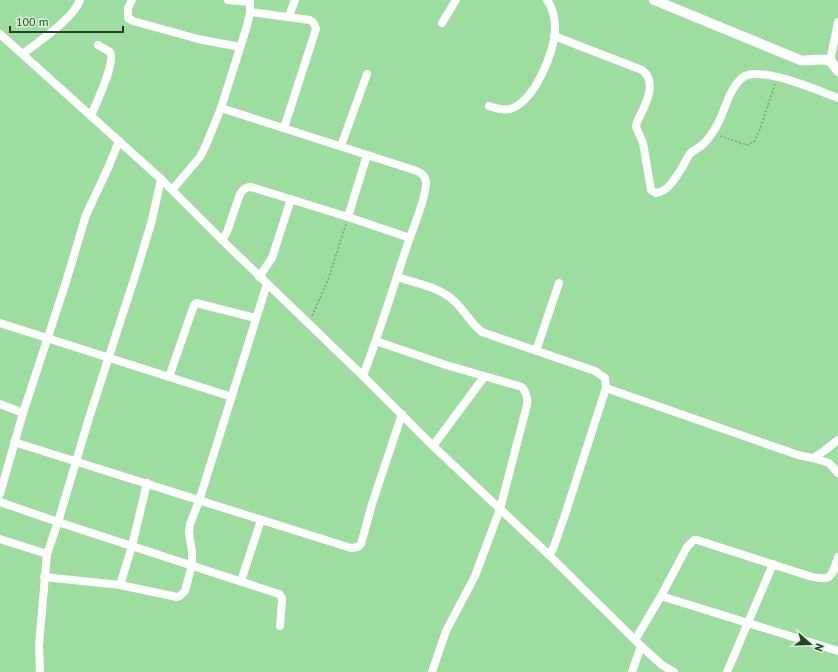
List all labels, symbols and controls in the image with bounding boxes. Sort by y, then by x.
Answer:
scale bar [10,8,123,34]
text: 100 m [16,14,49,29]
north arrow [790,624,830,664]
text: N [812,642,827,653]

